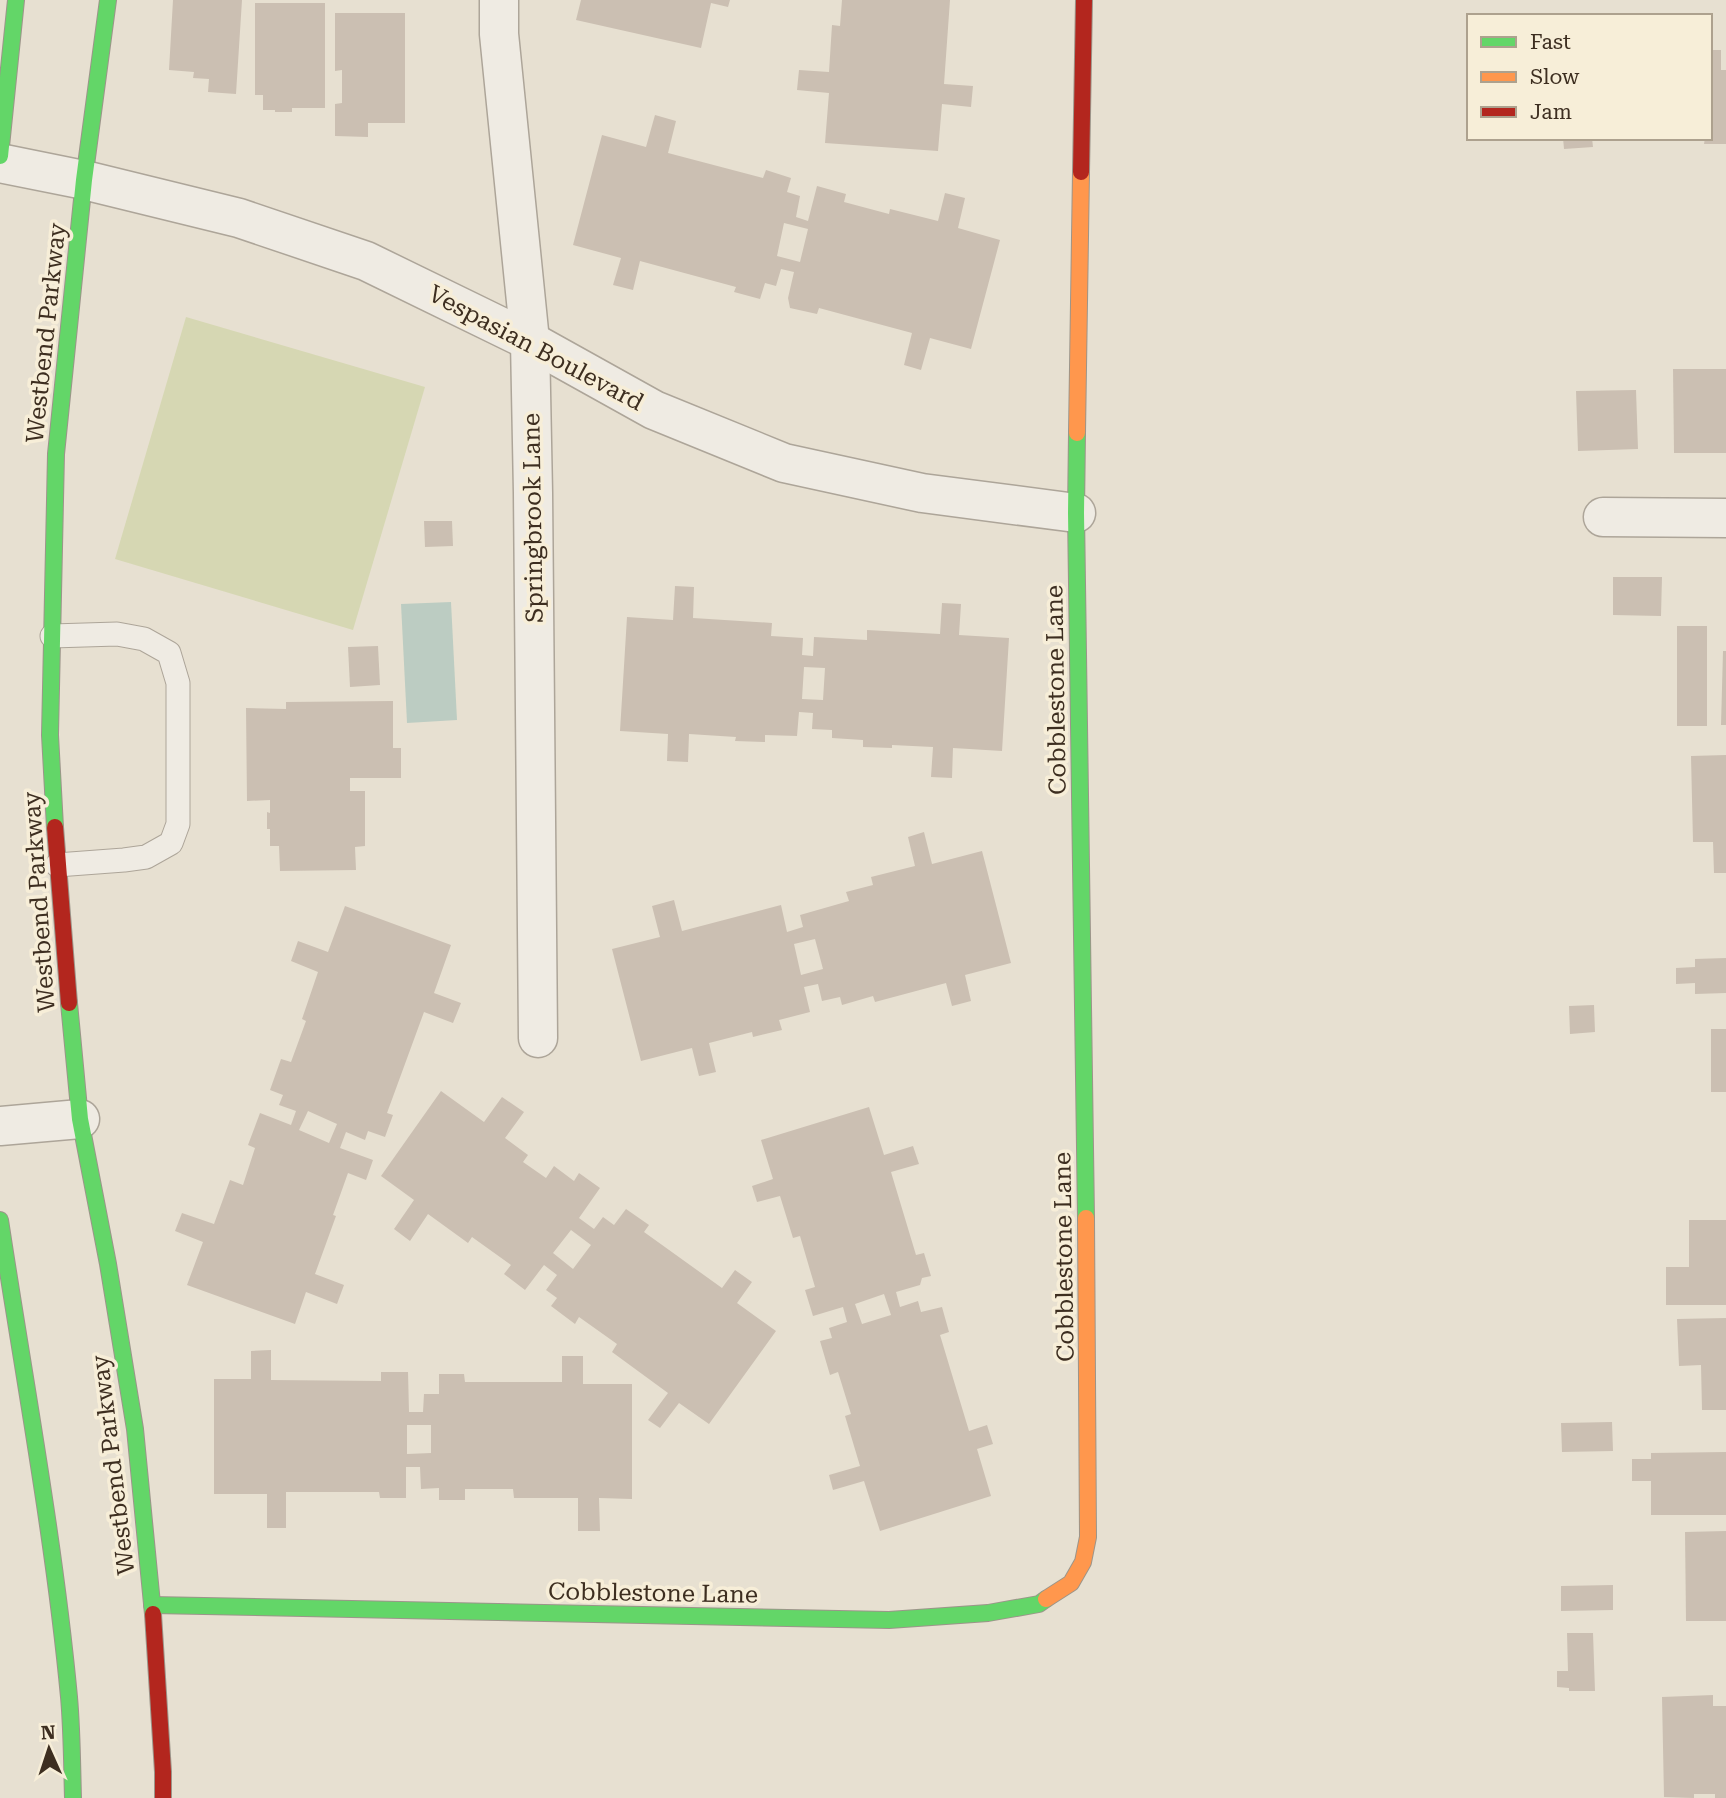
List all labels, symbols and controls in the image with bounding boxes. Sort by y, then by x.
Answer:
legend [1467,14,1712,140]
text: Fast [1530,30,1571,54]
text: Slow [1530,65,1580,89]
text: Jam [1530,100,1572,124]
street label: Westbend Parkway [21,221,72,444]
street label: Vespasian Boulevard [424,279,648,417]
street label: Springbrook Lane [517,413,549,623]
street label: Cobblestone Lane [1040,585,1072,795]
street label: Westbend Parkway [17,790,61,1013]
street label: Cobblestone Lane [1048,1152,1080,1362]
street label: Westbend Parkway [86,1353,140,1576]
street label: Cobblestone Lane [548,1577,758,1609]
north arrow [14,1714,84,1784]
text: N [40,1721,56,1744]

